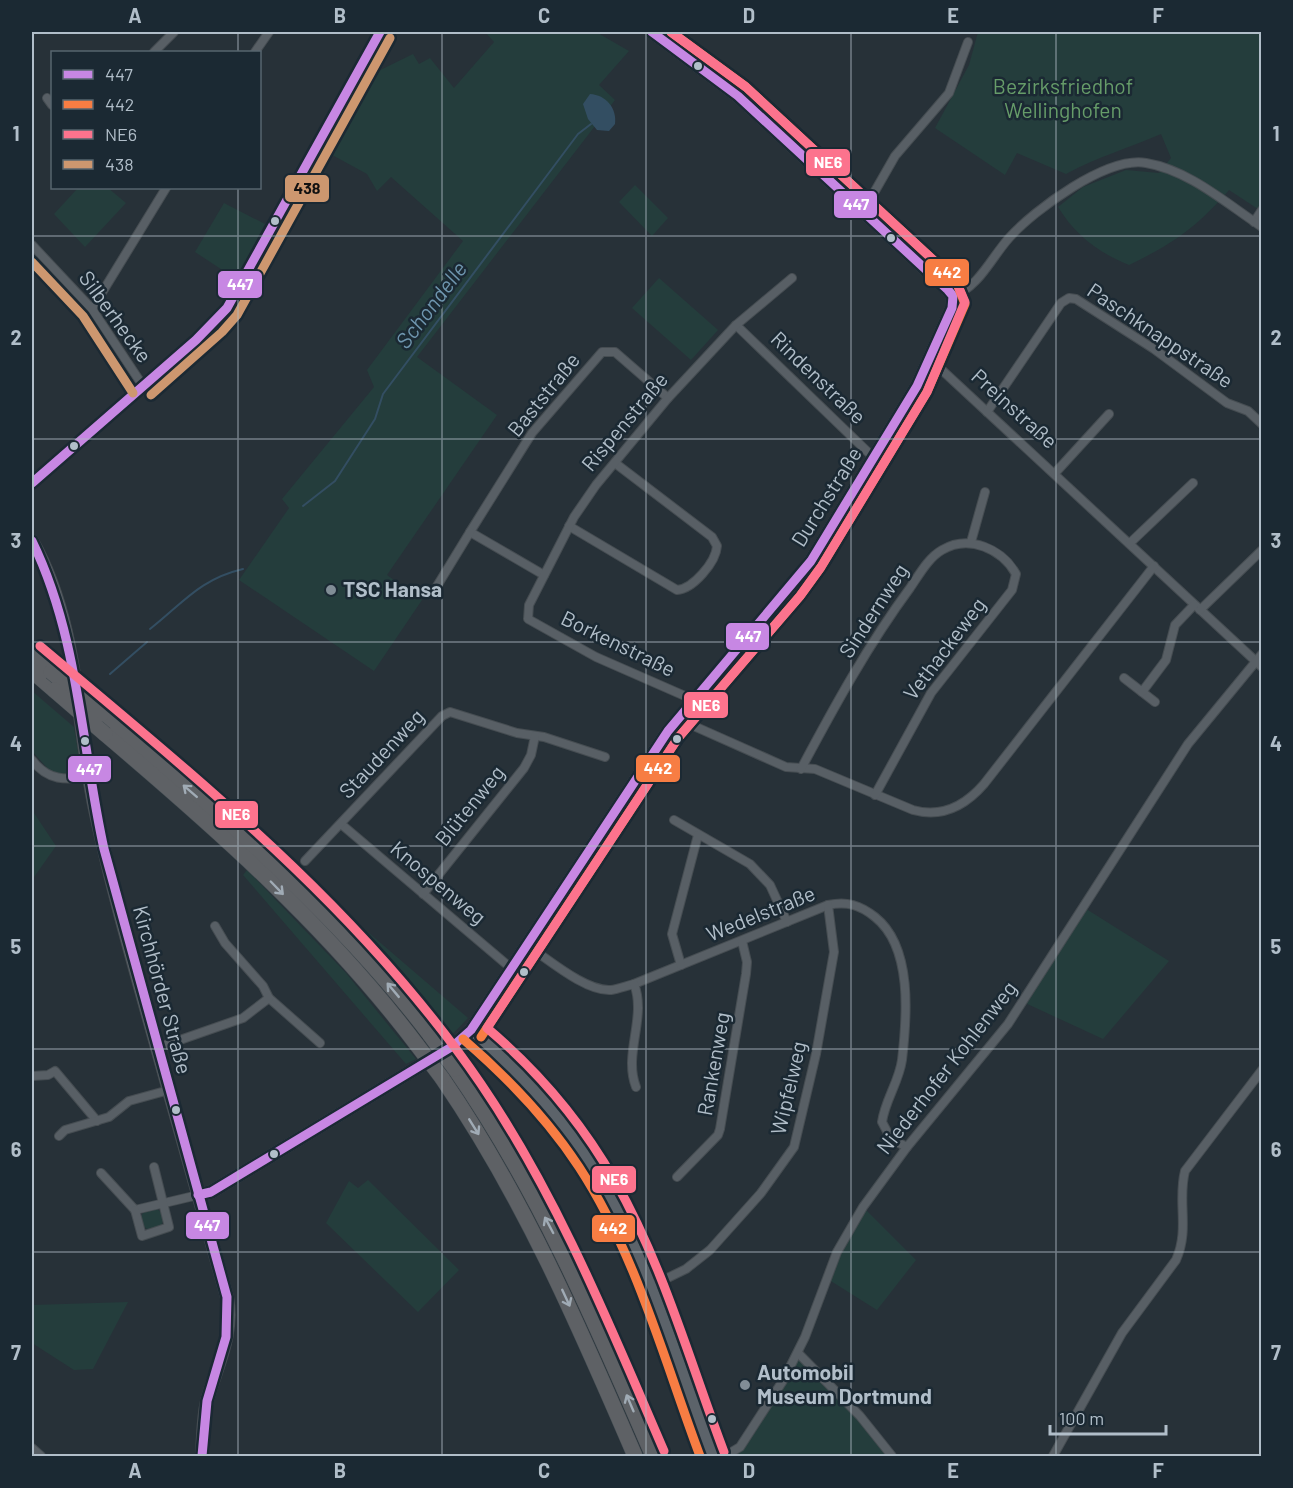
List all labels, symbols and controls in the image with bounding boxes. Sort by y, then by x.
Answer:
text: A [128,3,142,27]
text: B [334,3,346,27]
text: C [538,3,550,27]
text: D [743,3,755,27]
text: E [947,3,959,27]
text: F [1152,3,1164,27]
legend [51,51,261,189]
unlabelled marker [692,60,704,72]
text: 447 [105,63,133,85]
park label: Bezirksfriedhof Wellinghofen [993,73,1133,122]
text: 442 [105,93,134,115]
text: 1 [12,121,20,145]
text: 1 [1272,121,1280,145]
text: NE6 [105,123,137,145]
line badge: NE6 [805,148,851,177]
text: NE6 [814,152,843,171]
text: 438 [105,153,134,175]
line badge: 438 [284,174,330,203]
text: 438 [294,178,321,197]
line badge: 447 [833,190,878,219]
text: 447 [843,194,869,213]
unlabelled marker [269,215,281,227]
unlabelled marker [885,232,897,244]
water label: Schondelle [389,256,471,353]
line badge: 442 [924,258,970,287]
text: 442 [933,262,961,281]
street label: Silberhecke [75,265,158,367]
line badge: 447 [217,270,263,299]
text: 447 [227,274,253,293]
street label: Paschknappstraße [1083,277,1238,393]
text: 2 [10,325,22,349]
street label: Rindenstraße [766,325,872,428]
text: 2 [1270,325,1282,349]
street label: Baststraße [502,347,584,441]
street label: Preinstraße [967,363,1063,453]
street label: Rispenstraße [575,367,672,476]
unlabelled marker [68,440,80,452]
street label: Durchstraße [785,442,866,551]
text: 3 [11,528,21,552]
text: 3 [1271,528,1281,552]
street label: Sindernweg [833,558,912,662]
place label: TSC Hansa [343,576,442,601]
marker: TSC Hansa [324,583,338,597]
street label: Vethackeweg [897,592,990,704]
street label: Borkenstraße [558,604,680,681]
line badge: 447 [725,622,770,651]
text: 447 [735,626,761,645]
line badge: NE6 [683,691,729,719]
text: NE6 [692,695,721,714]
street label: Staudenweg [333,703,429,803]
text: 4 [10,731,22,755]
text: 4 [1270,731,1282,755]
unlabelled marker [671,733,683,745]
unlabelled marker [79,735,91,747]
line badge: 442 [635,754,681,783]
line badge: 447 [67,755,112,783]
text: 442 [644,758,672,777]
text: 447 [76,759,102,778]
street label: Blütenweg [429,760,509,850]
one-way arrow [182,784,198,797]
line badge: NE6 [214,800,259,829]
text: NE6 [222,804,251,823]
street label: Knospenweg [386,835,492,929]
street label: Wedelstraße [702,879,818,946]
one-way arrow [270,881,285,896]
street label: Kirchhörder Straße [129,903,198,1077]
text: 5 [11,934,22,958]
text: 5 [1271,934,1282,958]
unlabelled marker [518,966,530,978]
street label: Niederhofer Kohlenweg [870,976,1021,1159]
one-way arrow [387,982,400,998]
street label: Rankenweg [691,1010,734,1117]
street label: Wipfelweg [765,1039,810,1137]
unlabelled marker [170,1104,182,1116]
one-way arrow [468,1118,480,1135]
text: 6 [11,1137,22,1161]
text: 6 [1271,1137,1282,1161]
unlabelled marker [268,1148,280,1160]
line badge: NE6 [591,1165,637,1194]
text: NE6 [600,1169,629,1188]
line badge: 447 [185,1211,230,1240]
line badge: 442 [591,1214,636,1243]
text: 447 [194,1215,220,1234]
one-way arrow [543,1217,554,1235]
text: 442 [599,1218,627,1237]
one-way arrow [561,1289,573,1307]
text: 7 [11,1340,21,1364]
text: 7 [1271,1340,1281,1364]
place label: Automobil Museum Dortmund [757,1359,932,1408]
marker: Automobil Museum Dortmund [738,1378,752,1392]
one-way arrow [624,1394,635,1412]
scale bar [1050,1398,1166,1436]
text: 100 m [1059,1407,1104,1429]
unlabelled marker [706,1413,718,1425]
text: A [128,1458,142,1482]
text: B [334,1458,346,1482]
text: C [538,1458,550,1482]
text: D [743,1458,755,1482]
text: E [947,1458,959,1482]
text: F [1152,1458,1164,1482]

